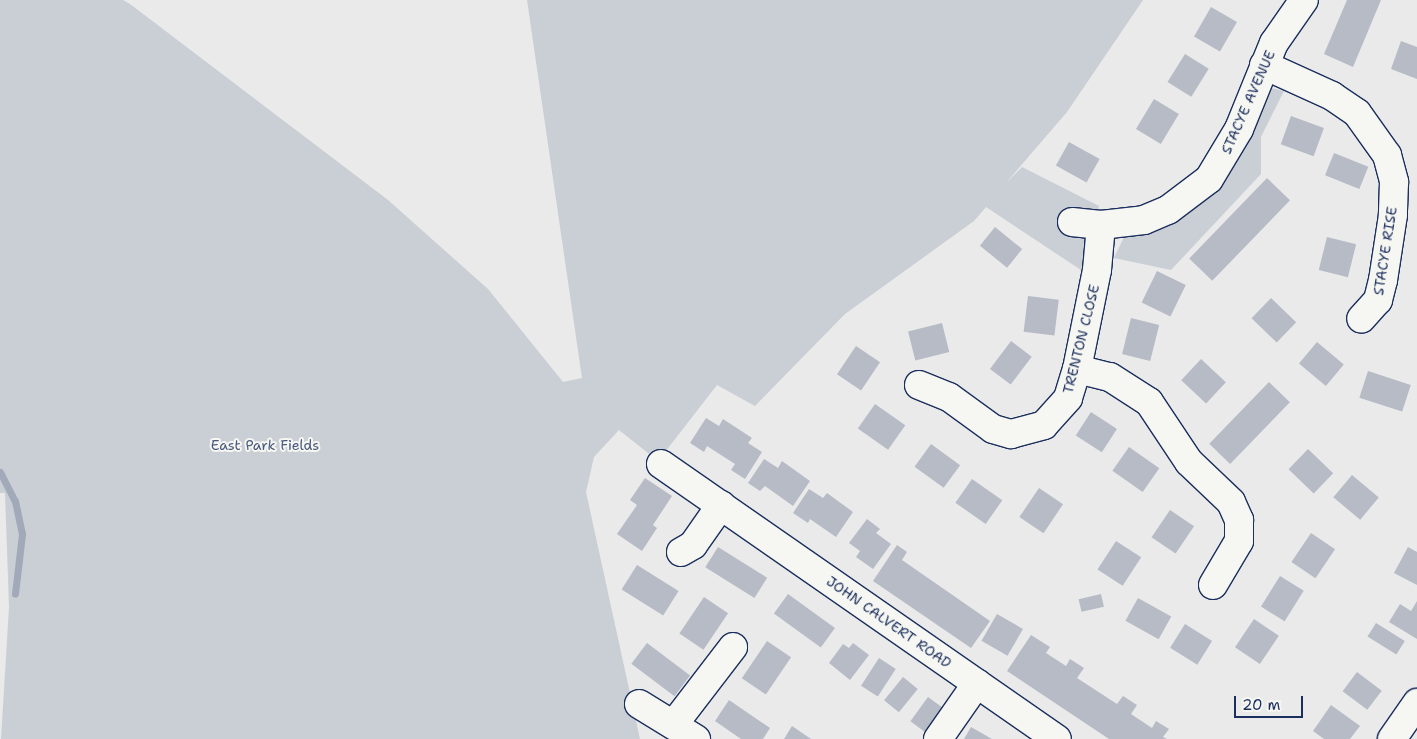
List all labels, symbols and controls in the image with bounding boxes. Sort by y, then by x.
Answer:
street label: STACYE AVENUE [1218,48,1278,156]
street label: STACYE RISE [1370,206,1400,296]
street label: TRENTON CLOSE [1059,283,1103,395]
park label: East Park Fields [211,437,319,453]
street label: JOHN CALVERT ROAD [823,573,955,671]
scale bar [1237,686,1306,718]
text: 20 m [1242,695,1281,715]

